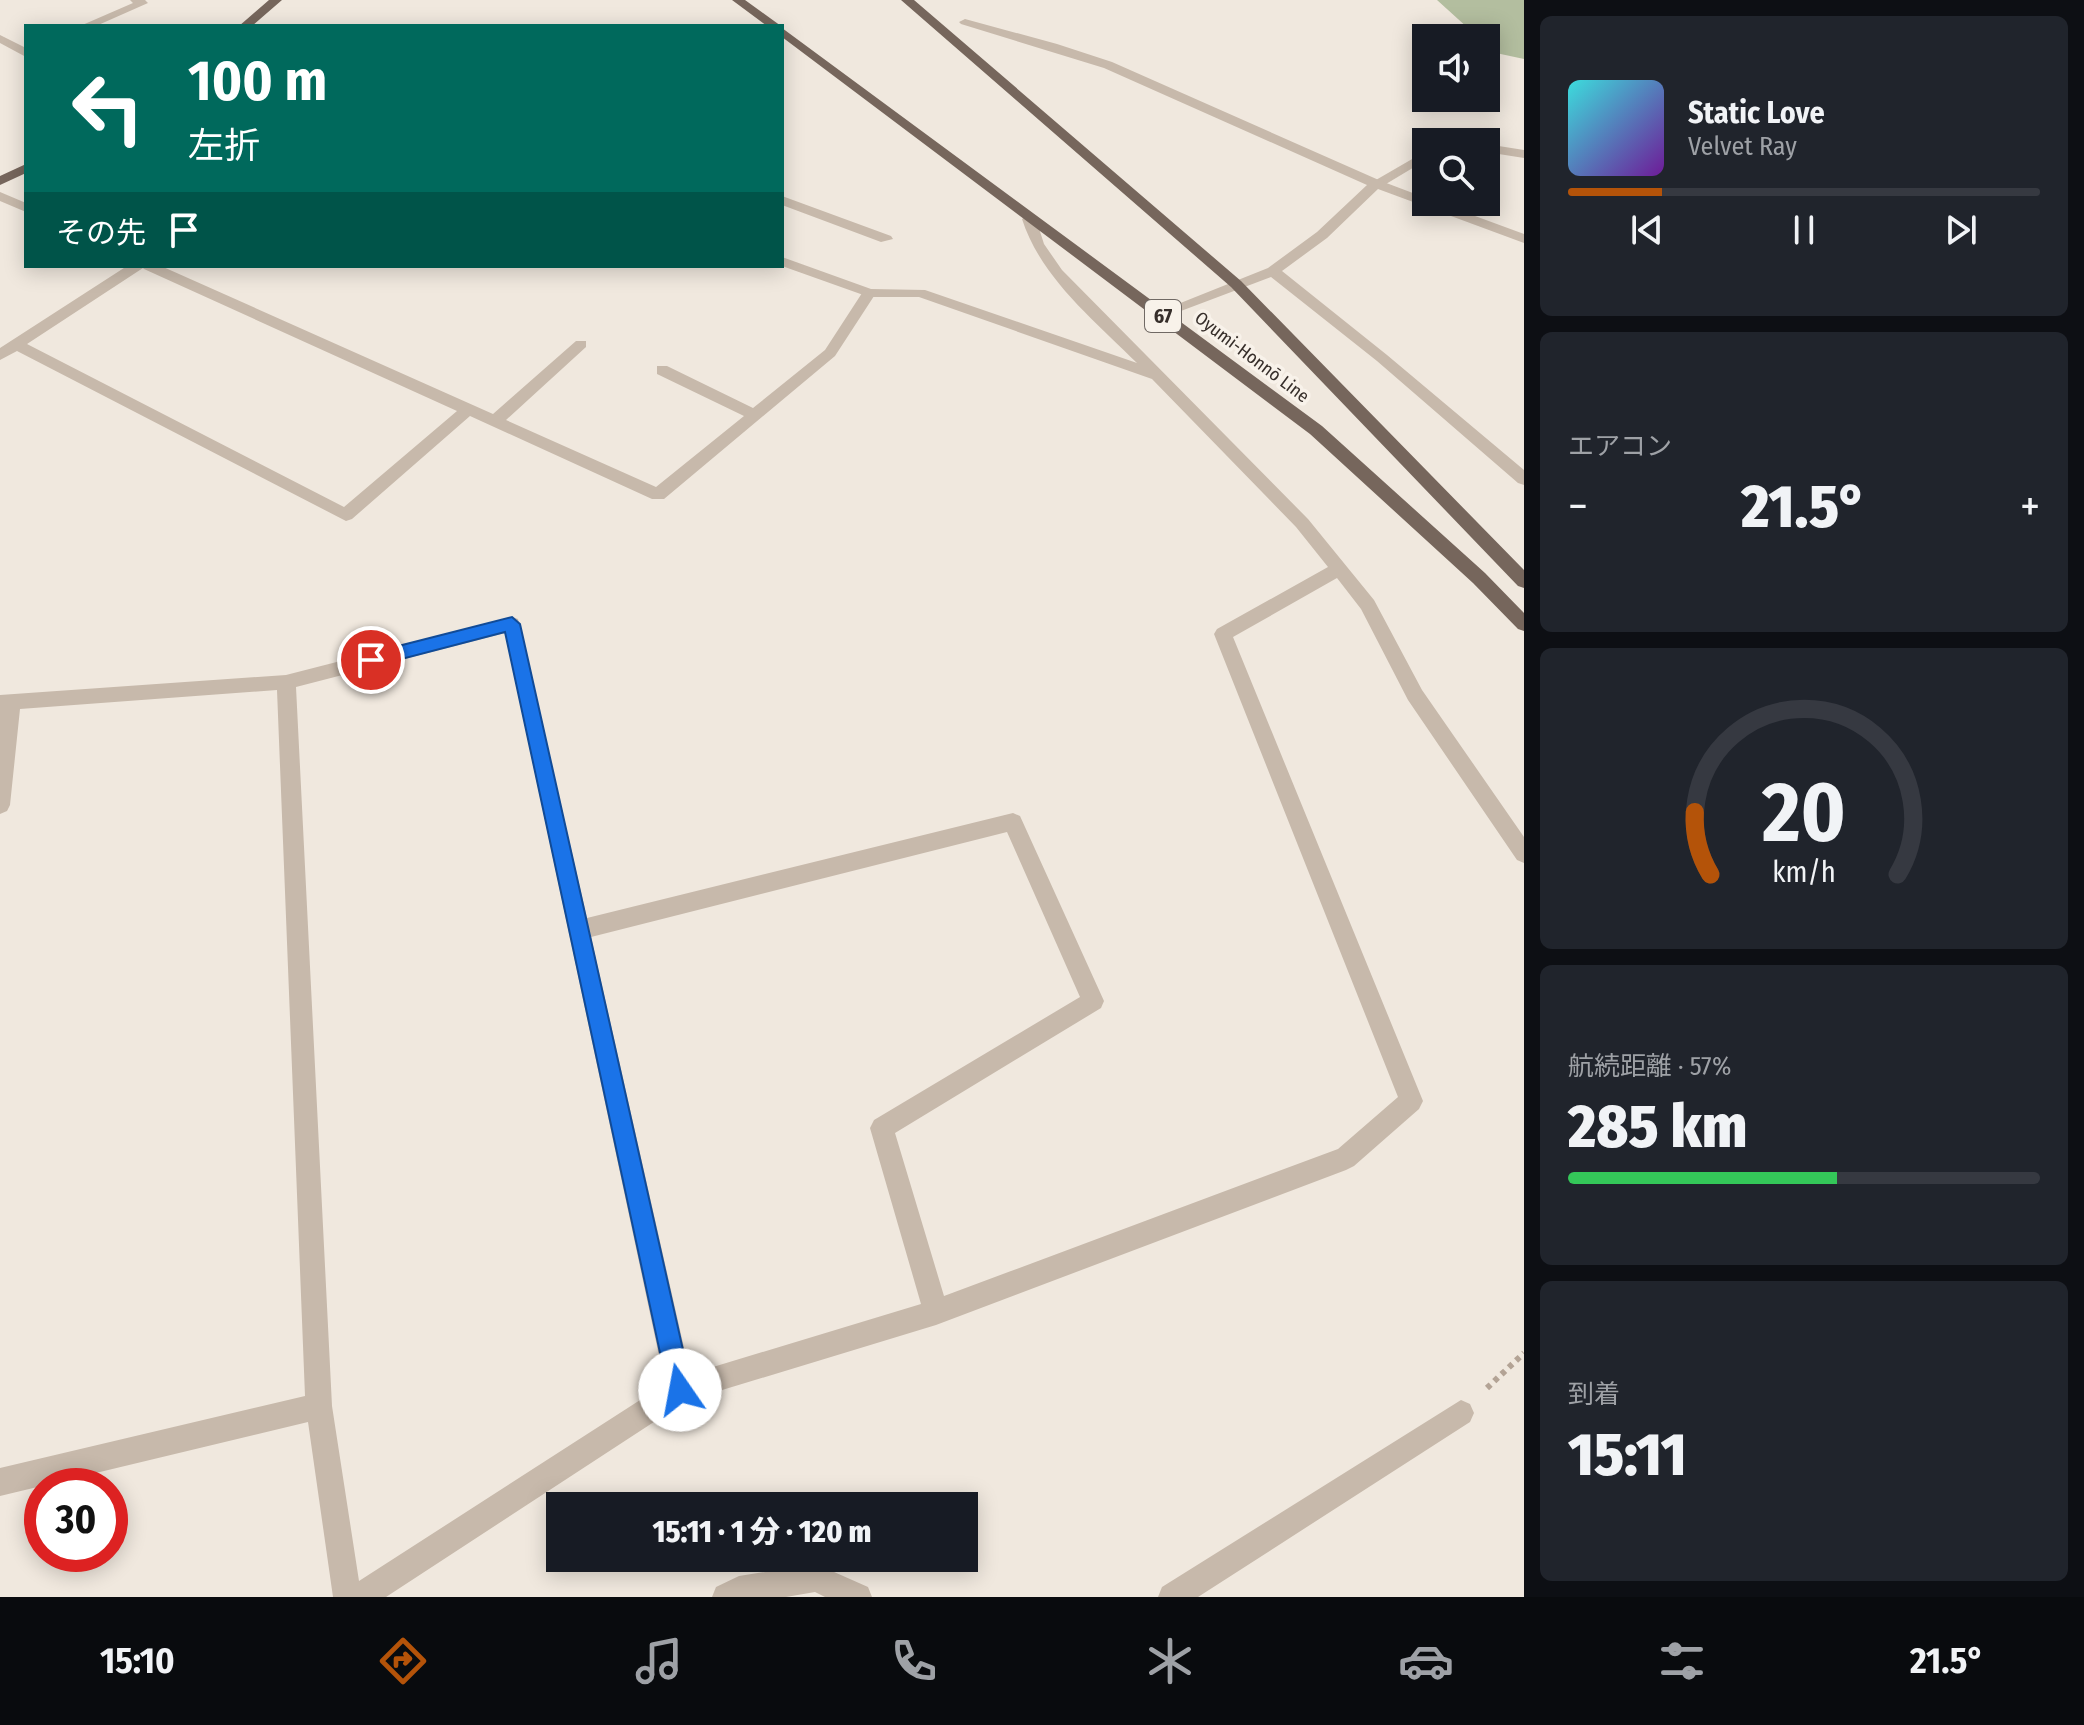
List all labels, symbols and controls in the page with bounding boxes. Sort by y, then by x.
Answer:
map controls [1412,24,1500,216]
button: sound [1412,24,1500,112]
text: 100 m [188,48,327,115]
icon: left [56,56,160,160]
text: Static Love [1688,95,1825,131]
text: 左折 [188,124,260,168]
button: search [1412,128,1500,216]
text: Velvet Ray [1688,131,1797,162]
icon: arrive [162,208,206,252]
icon: previous [1625,208,1669,252]
icon: pause [1782,208,1826,252]
icon: next [1939,208,1983,252]
text: その先 [56,215,146,251]
road number: 67 [1145,300,1181,332]
street label: Oyumi-Honnō Line [1190,307,1314,407]
text: エアコン [1568,431,1672,462]
text: 21.5° [1741,471,1867,543]
text: − [1568,480,1588,533]
text: + [2020,480,2040,533]
pin [337,626,405,694]
icon: arrive [349,638,393,682]
text: 20 [1761,762,1846,862]
text: km/h [1772,855,1836,890]
text: 航続距離 · 57% [1568,1051,1731,1082]
text: 285 km [1568,1091,1747,1163]
position arrow [638,1348,722,1432]
text: 到着 [1568,1379,1620,1410]
text: 15:11 [1568,1419,1687,1491]
speed limit sign: 30 [24,1468,128,1572]
text: 15:11 · 1 分 · 120 m [653,1514,871,1550]
icon: directions [375,1633,431,1689]
icon: music [631,1633,687,1689]
icon: phone [886,1633,942,1689]
icon: climate [1142,1633,1198,1689]
icon: car [1398,1633,1454,1689]
icon: filters [1654,1633,1710,1689]
text: 15:10 [100,1639,175,1683]
text: 21.5° [1910,1639,1984,1683]

